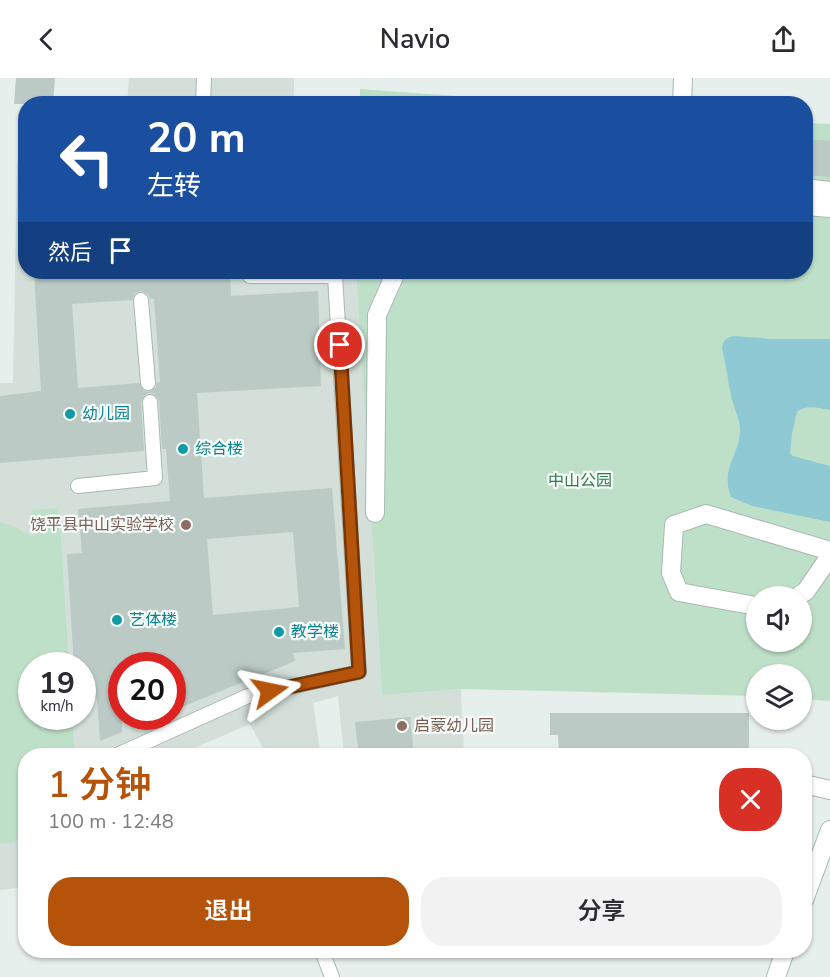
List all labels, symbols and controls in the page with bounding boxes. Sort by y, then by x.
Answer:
text: Navio [380,21,450,58]
icon: back [30,23,63,56]
icon: share [767,23,800,56]
text: 20 m [147,110,246,167]
icon: left [48,120,126,198]
text: 左转 [147,168,201,205]
icon: arrive [104,234,137,267]
text: 然后 [48,238,92,268]
pin [314,319,365,370]
icon: arrive [323,328,356,361]
place label: 幼儿园 [82,403,130,425]
marker: 幼儿园 [63,407,77,421]
place label: 综合楼 [195,438,243,460]
marker: 综合楼 [176,442,190,456]
park label: 中山公园 [548,470,612,492]
place label: 饶平县中山实验学校 [30,514,174,536]
marker: 饶平县中山实验学校 [179,518,193,532]
map controls [746,586,812,730]
button: sound [746,586,812,652]
place label: 艺体楼 [129,609,177,631]
marker: 艺体楼 [110,613,124,627]
place label: 教学楼 [291,621,339,643]
marker: 教学楼 [272,625,286,639]
speed limit sign: 20 [108,652,186,730]
position arrow [238,659,302,723]
text: 19 [39,663,75,704]
button: layers [746,664,812,730]
text: km/h [40,696,74,716]
place label: 启蒙幼儿园 [414,715,494,737]
marker: 启蒙幼儿园 [395,719,409,733]
text: 1 分钟 [48,761,151,810]
button: close [719,768,782,831]
text: 100 m · 12:48 [48,808,174,835]
button: 退出 [48,877,409,946]
button: 分享 [421,877,782,946]

